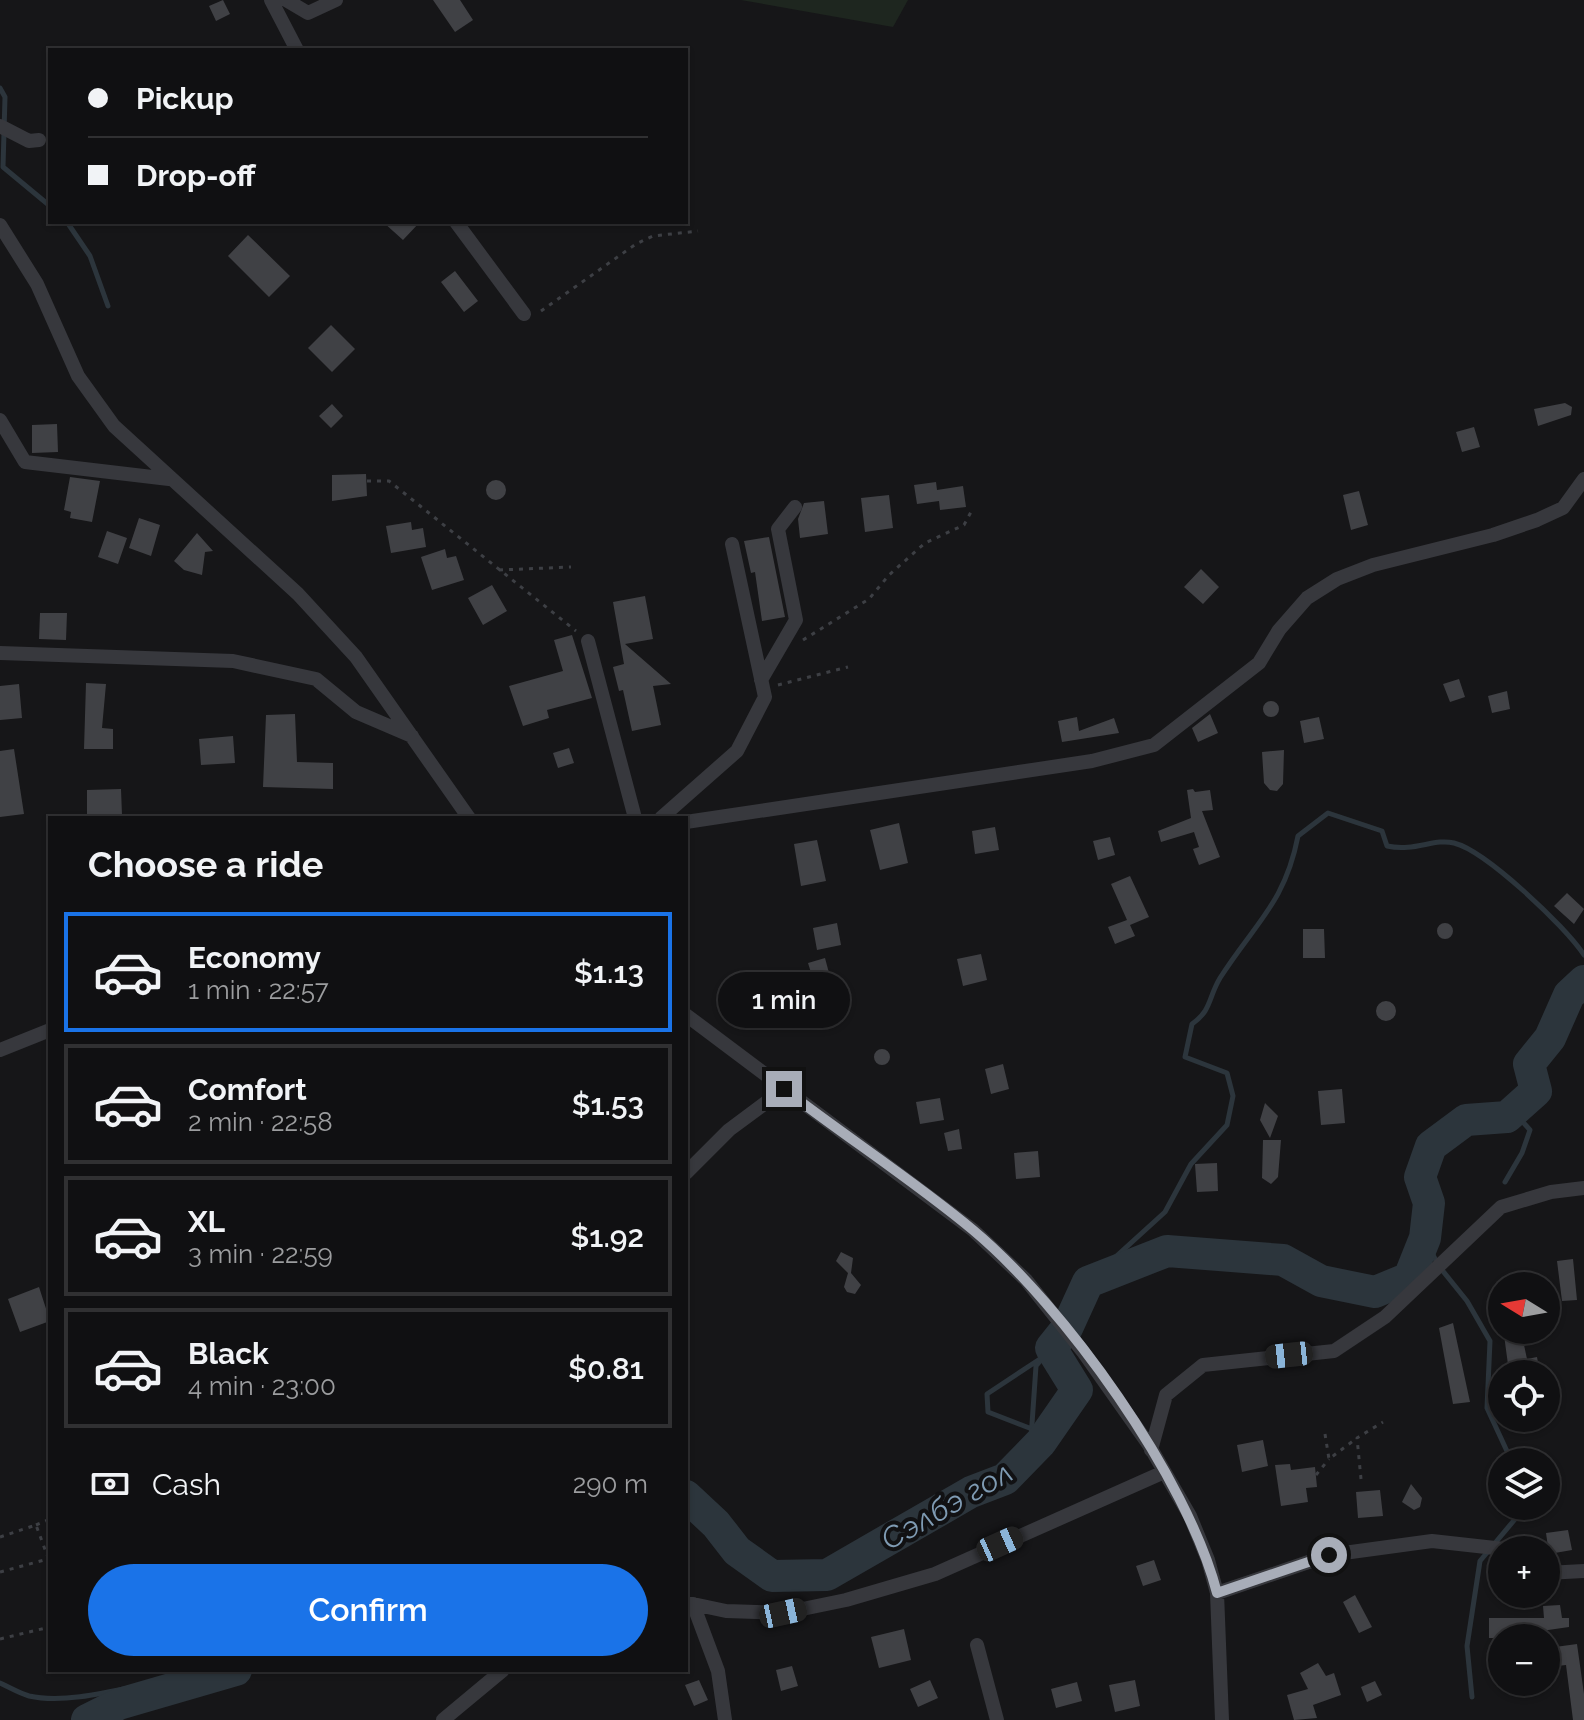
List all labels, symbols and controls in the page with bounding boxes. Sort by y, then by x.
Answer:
text: Pickup [136,81,234,116]
text: Drop-off [136,158,256,193]
text: Choose a ride [88,843,323,885]
icon: car [92,936,164,1008]
text: Economy [188,940,321,975]
text: $1.13 [574,955,644,990]
callout: 1 min [718,973,850,1029]
text: 1 min · 22:57 [188,975,329,1005]
text: 1 min [752,985,816,1015]
icon: car [92,1068,164,1140]
route end [766,1071,802,1107]
text: Comfort [188,1072,307,1107]
text: $1.53 [572,1087,644,1122]
text: 2 min · 22:58 [188,1107,333,1137]
icon: car [92,1200,164,1272]
text: XL [188,1204,225,1239]
text: $1.92 [571,1219,644,1254]
text: 3 min · 22:59 [188,1239,333,1269]
north arrow [1488,1272,1560,1344]
map controls [1488,1272,1560,1696]
icon: car [92,1332,164,1404]
text: Black [188,1336,269,1371]
car [1264,1341,1314,1369]
text: $0.81 [568,1351,644,1386]
button: locate [1488,1360,1560,1432]
text: 4 min · 23:00 [188,1371,336,1401]
button: layers [1488,1448,1560,1520]
water label: Сэлбэ гол [875,1454,1019,1557]
icon: cash [88,1462,132,1506]
text: Cash [152,1467,221,1502]
text: 290 m [573,1469,648,1499]
car [973,1523,1027,1565]
button: + [1488,1536,1560,1608]
route start [1311,1537,1347,1573]
button: Confirm [88,1564,648,1656]
car [757,1596,809,1630]
button: − [1488,1624,1560,1696]

